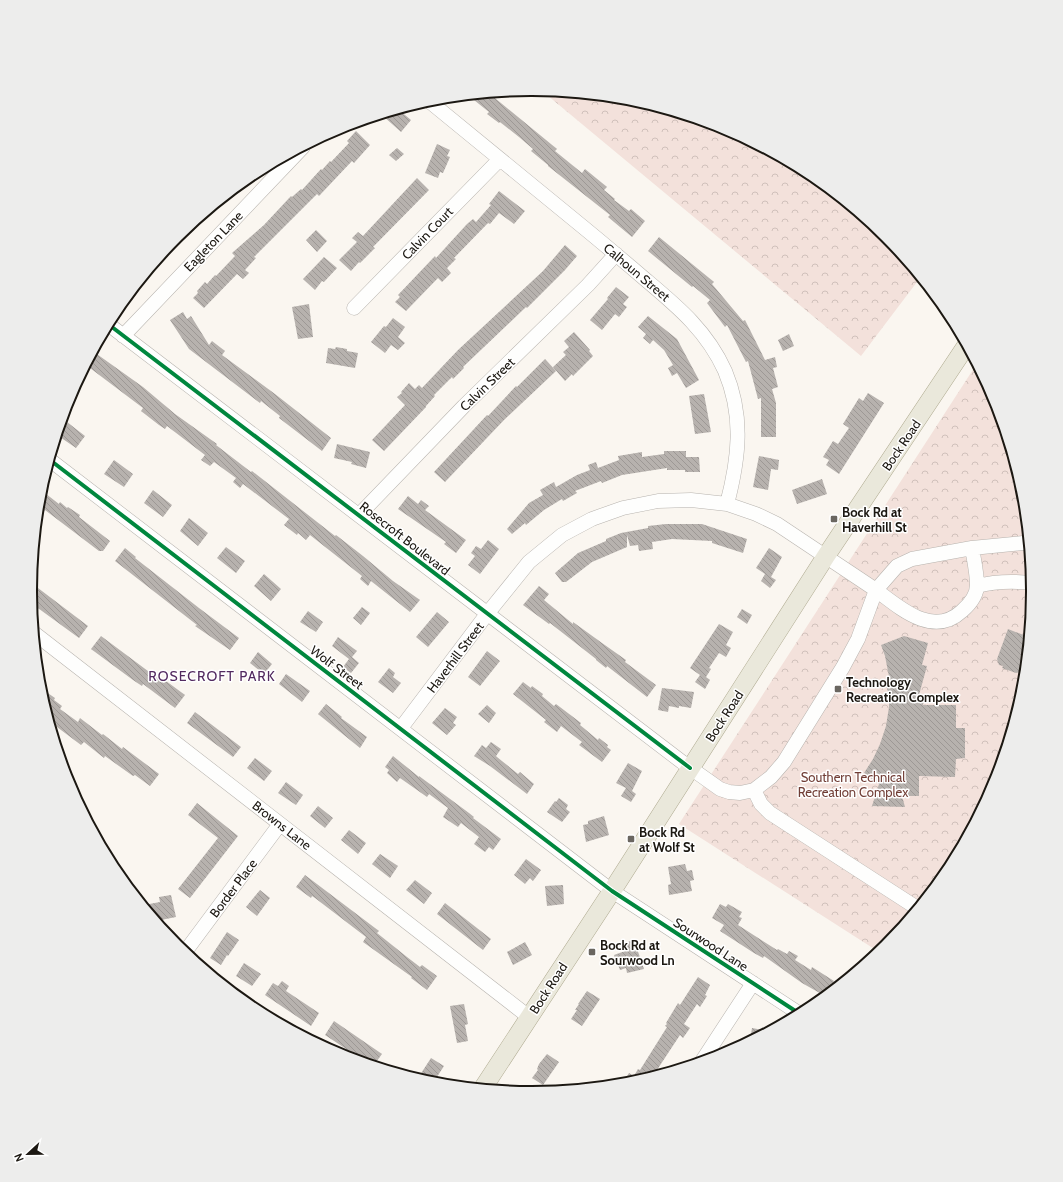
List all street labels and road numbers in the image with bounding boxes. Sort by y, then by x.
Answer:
street label: Calvin Court [398,203,456,263]
street label: Eagleton Lane [180,207,246,275]
street label: Calhoun Street [600,240,674,305]
street label: Calvin Street [456,354,518,414]
street label: Bock Road [878,417,924,473]
street label: Rosecroft Boulevard [357,498,453,578]
street label: Haverhill Street [423,618,487,696]
street label: Wolf Street [307,642,367,693]
street label: Bock Road [702,687,746,745]
street label: Browns Lane [249,797,315,853]
street label: Border Place [206,855,260,920]
street label: Sourwood Lane [671,914,752,974]
street label: Bock Road [526,959,570,1017]

